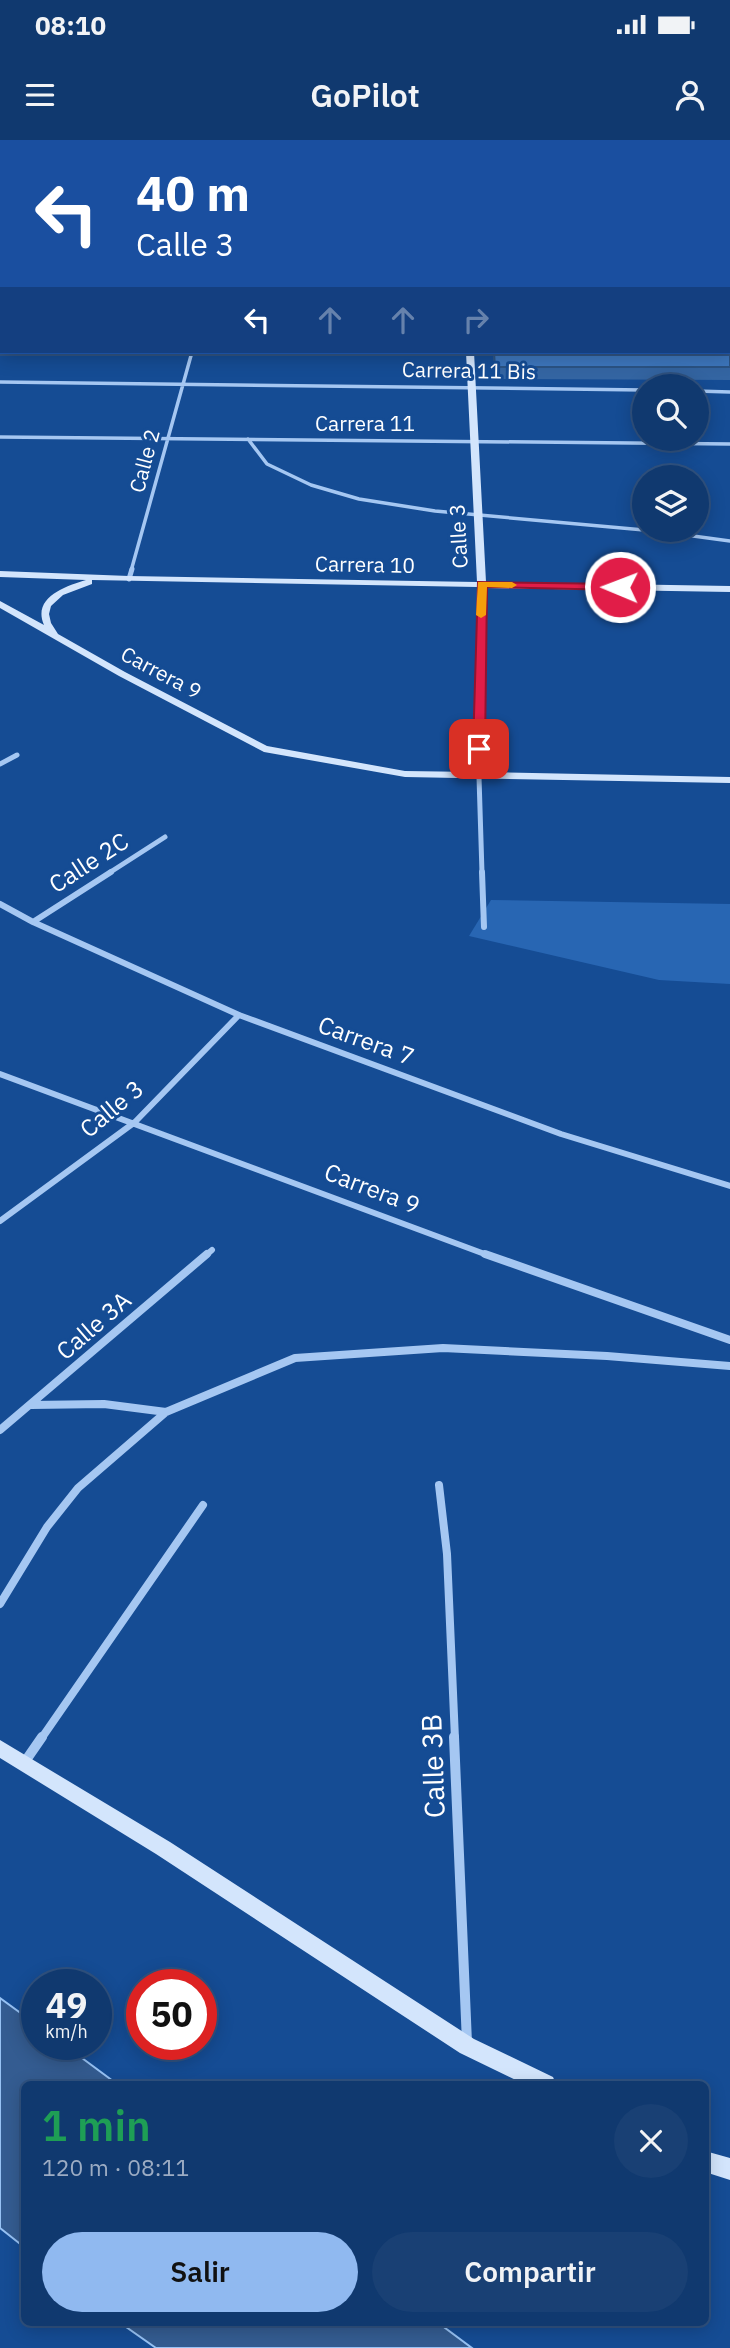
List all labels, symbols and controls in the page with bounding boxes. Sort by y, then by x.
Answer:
text: 08:10 [35,8,106,42]
text: GoPilot [310,74,420,116]
icon: menu [21,76,59,114]
icon: person [671,76,709,114]
text: 40 m [136,161,250,224]
icon: left [21,168,112,259]
text: Calle 3 [136,223,235,265]
icon: left [238,301,276,339]
icon: ahead [311,301,349,339]
icon: ahead [384,301,422,339]
icon: right [457,301,495,339]
street label: Carrera 11 Bis [402,355,536,385]
map controls [632,374,709,542]
button: search [632,374,709,451]
street label: Carrera 11 [315,409,415,437]
street label: Calle 2 [122,426,166,496]
button: layers [632,465,709,542]
street label: Calle 3 [442,503,474,569]
street label: Carrera 10 [315,549,415,579]
position arrow [583,550,657,624]
street label: Carrera 9 [116,639,207,705]
pin [449,719,509,779]
icon: arrive [460,730,498,768]
street label: Calle 2C [42,825,134,900]
street label: Carrera 7 [314,1008,419,1072]
street label: Calle 3 [73,1072,150,1144]
street label: Carrera 9 [320,1155,425,1221]
street label: Calle 3A [49,1284,138,1367]
street label: Calle 3B [412,1713,453,1819]
speed limit sign: 50 [126,1969,217,2060]
text: 49 [45,1982,88,2028]
text: km/h [45,2020,88,2043]
text: 1 min [42,2098,151,2153]
button: close [614,2104,688,2178]
text: 120 m · 08:11 [42,2152,189,2182]
button: Salir [42,2232,358,2312]
button: Compartir [372,2232,688,2312]

